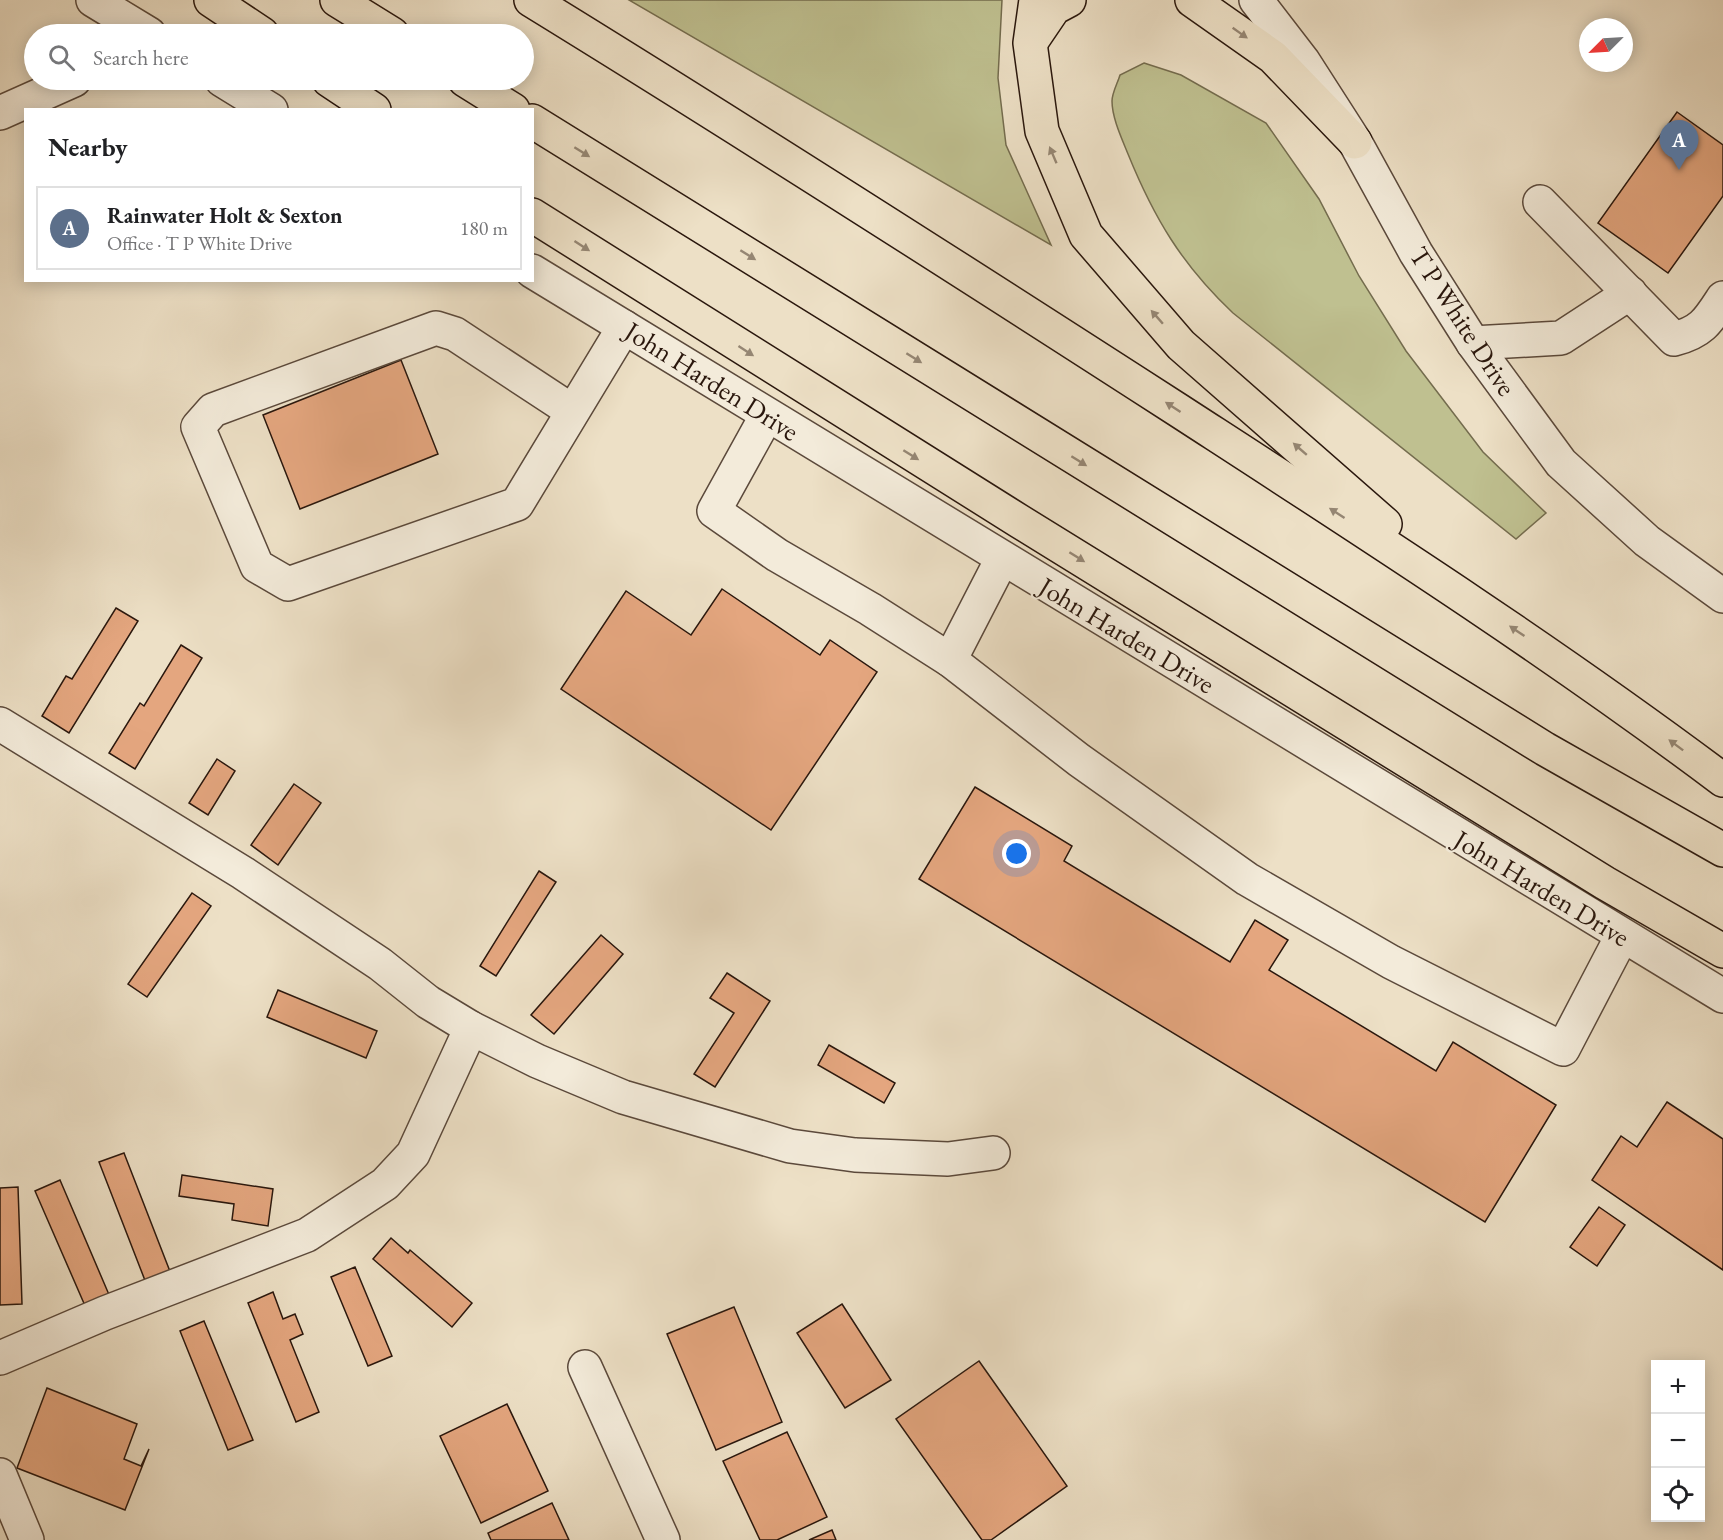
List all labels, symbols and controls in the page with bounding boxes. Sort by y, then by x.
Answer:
north arrow [1579,18,1633,72]
search box [24,24,534,90]
one-way arrow [1231,27,1247,39]
icon: search [45,41,78,74]
text: Search here [93,43,188,72]
pin: A [1660,120,1698,170]
text: Nearby [48,130,128,164]
one-way arrow [1048,145,1058,163]
one-way arrow [574,147,590,158]
text: Rainwater Holt & Sexton [107,201,343,230]
text: A [62,215,77,241]
text: 180 m [460,215,508,241]
text: Office · T P White Drive [107,230,292,256]
street label: T P White Drive [1402,240,1524,402]
one-way arrow [574,241,590,252]
one-way arrow [740,250,756,261]
one-way arrow [1151,310,1164,325]
street label: John Harden Drive [617,312,806,449]
one-way arrow [738,346,754,357]
one-way arrow [906,352,922,363]
one-way arrow [1165,402,1181,413]
one-way arrow [1293,443,1308,456]
one-way arrow [903,449,920,460]
one-way arrow [1071,455,1087,466]
one-way arrow [1329,508,1345,519]
one-way arrow [1069,552,1085,563]
street label: John Harden Drive [1031,568,1221,701]
one-way arrow [1509,626,1526,637]
one-way arrow [1669,739,1684,751]
street label: John Harden Drive [1446,821,1636,954]
your location [1002,839,1031,868]
map controls [1651,1360,1705,1522]
button: + [1651,1360,1705,1414]
button: − [1651,1414,1705,1468]
button: locate [1651,1468,1705,1522]

